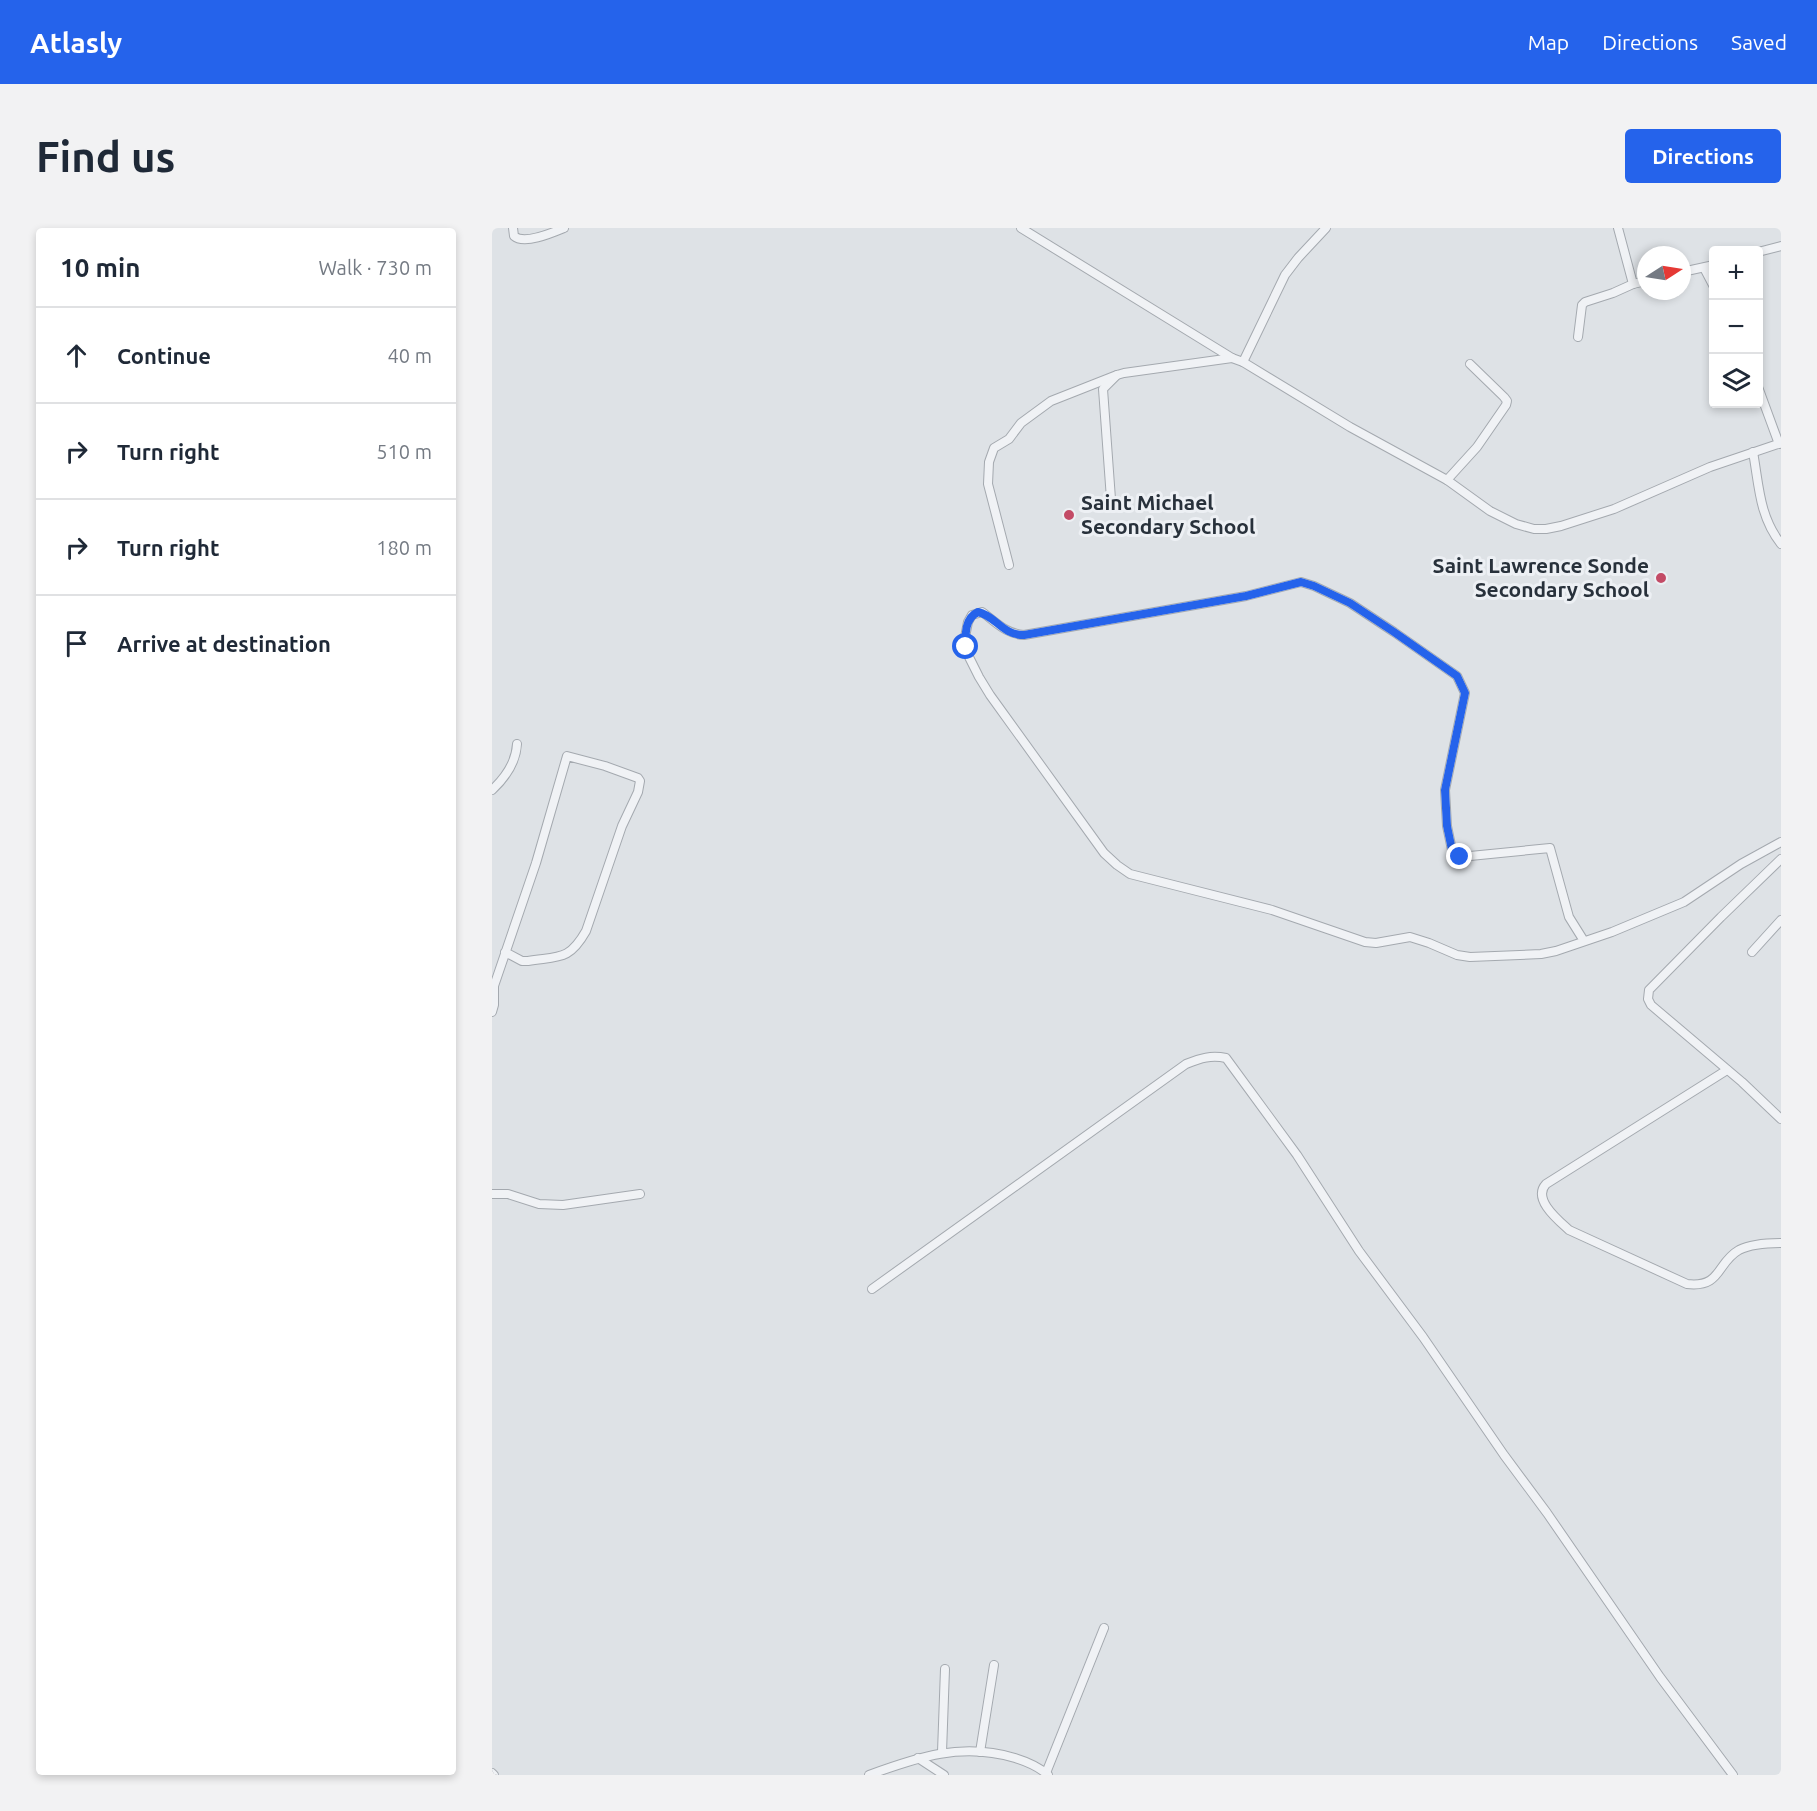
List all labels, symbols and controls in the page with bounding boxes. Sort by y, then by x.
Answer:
text: Atlasly [30,27,122,58]
text: Map [1528,30,1569,54]
text: Directions [1602,30,1698,54]
text: Saved [1731,30,1787,54]
button: Directions [1625,129,1781,183]
text: Find us [36,133,175,180]
north arrow [1637,246,1691,300]
map controls [1709,246,1763,408]
button: + [1709,246,1763,300]
text: 10 min [60,253,140,282]
text: Walk · 730 m [319,256,432,279]
button: − [1709,300,1763,354]
icon: ahead [60,339,93,372]
text: Continue [117,343,211,368]
text: 40 m [388,344,432,367]
button: layers [1709,354,1763,408]
icon: right [60,435,93,468]
text: Turn right [117,439,219,464]
text: 510 m [376,440,432,463]
place label: Saint Michael Secondary School [1081,490,1255,538]
marker: Saint Michael Secondary School [1062,508,1076,522]
icon: right [60,531,93,564]
text: Turn right [117,535,219,560]
text: 180 m [376,536,432,559]
place label: Saint Lawrence Sonde Secondary School [1433,553,1649,601]
marker: Saint Lawrence Sonde Secondary School [1654,571,1668,585]
icon: arrive [60,627,93,660]
text: Arrive at destination [117,631,331,656]
route start [952,633,978,659]
route end [1446,843,1472,869]

